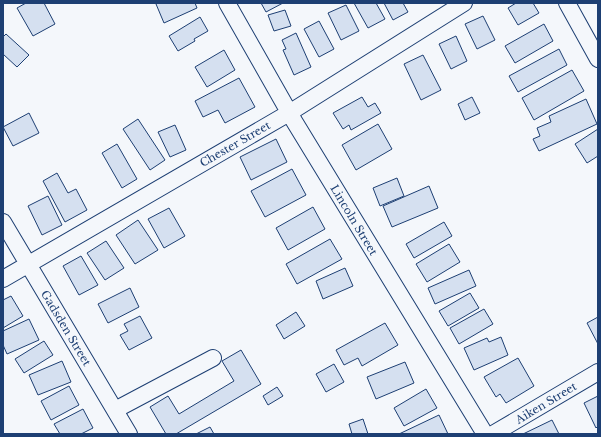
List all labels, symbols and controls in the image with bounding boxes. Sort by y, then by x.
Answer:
street label: Chester Street [197,118,274,170]
street label: Lincoln Street [327,182,381,259]
street label: Gadsden Street [38,288,94,369]
street label: Aiken Street [512,379,580,427]

